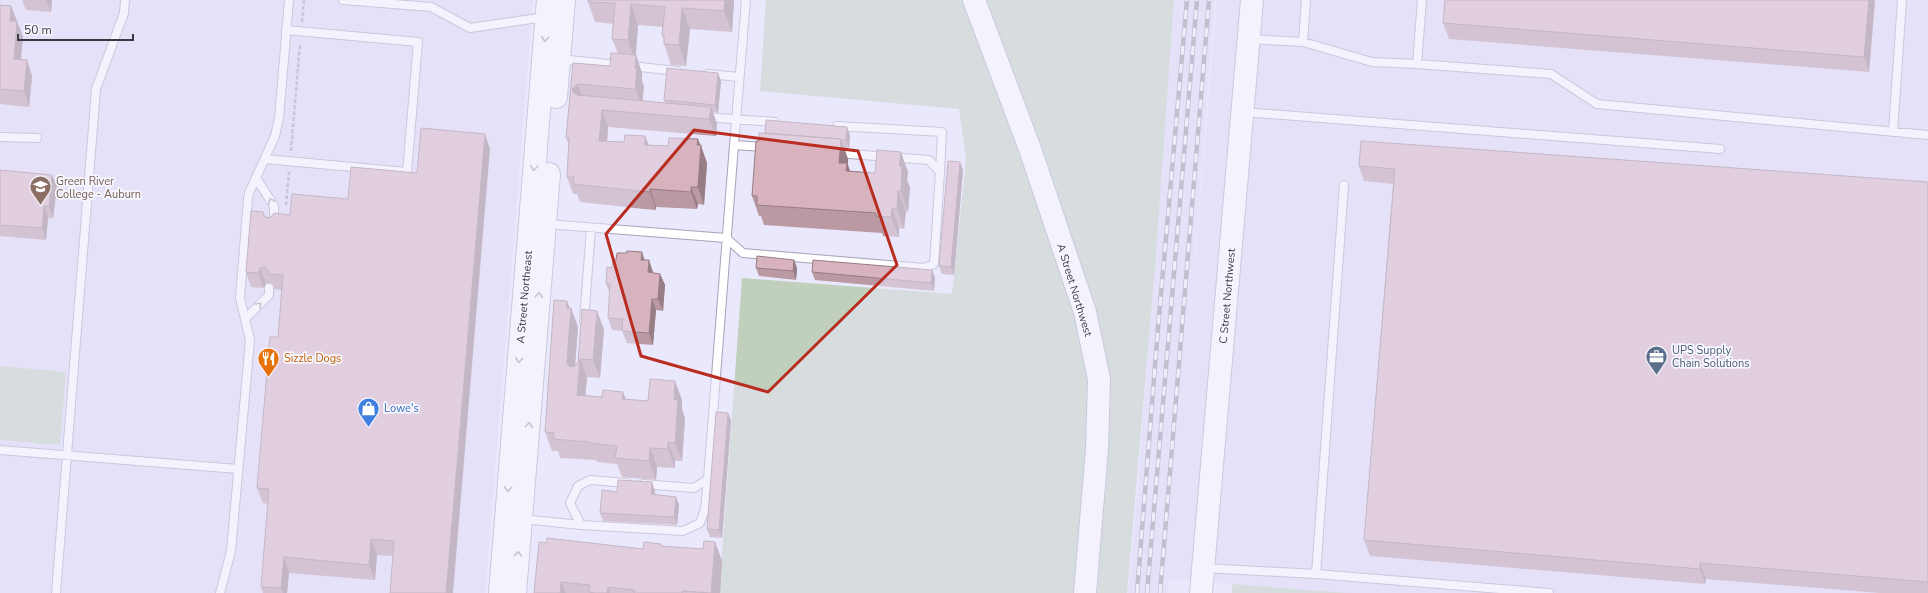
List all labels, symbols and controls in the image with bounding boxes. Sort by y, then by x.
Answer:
scale bar [18,16,133,42]
text: 50 m [24,22,52,38]
one-way arrow [541,36,550,42]
one-way arrow [530,165,539,171]
school or university icon: Green River College - Auburn [27,174,53,207]
place label: Green River College - Auburn [56,174,141,202]
one-way arrow [268,198,276,206]
street label: A Street Northwest [1053,242,1096,339]
street label: C Street Northwest [1216,248,1239,344]
street label: A Street Northeast [513,250,536,344]
one-way arrow [535,292,544,298]
one-way arrow [254,302,262,310]
office icon: UPS Supply Chain Solutions [1643,343,1669,376]
place label: UPS Supply Chain Solutions [1672,343,1749,371]
restaurant icon: Sizzle Dogs [256,345,282,378]
place label: Sizzle Dogs [284,351,341,366]
one-way arrow [514,357,523,363]
shop icon: Lowe's [355,395,381,428]
place label: Lowe's [384,401,419,416]
one-way arrow [524,422,533,428]
one-way arrow [503,486,512,492]
one-way arrow [514,551,523,557]

